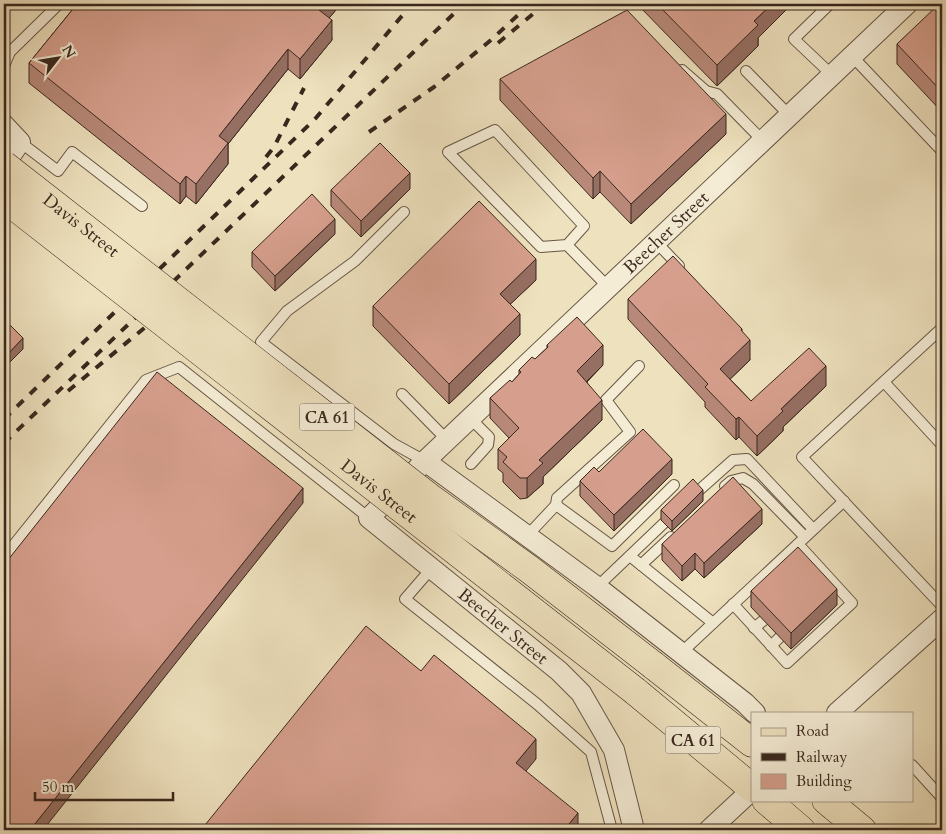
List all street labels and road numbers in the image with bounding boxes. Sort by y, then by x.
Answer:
street label: Beecher Street [618,186,715,280]
street label: Davis Street [37,188,125,264]
road number: CA 61 [300,404,354,431]
street label: Davis Street [335,454,423,529]
street label: Beecher Street [452,582,553,671]
road number: CA 61 [666,726,720,754]

